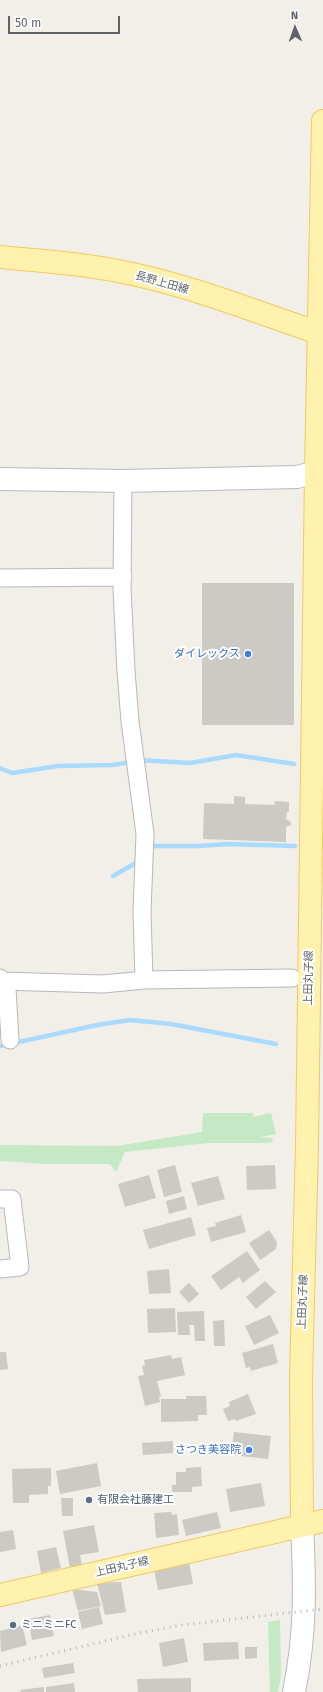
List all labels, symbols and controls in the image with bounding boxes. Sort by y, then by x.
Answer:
scale bar [10,8,122,34]
north arrow [275,8,315,48]
text: N [291,9,298,22]
text: 50 m [15,16,41,30]
street label: 長野上田線 [134,269,190,297]
place label: ダイレックス [174,647,240,661]
marker: ダイレックス [243,649,253,659]
street label: 上田丸子線 [302,950,316,1006]
street label: 上田丸子線 [295,1274,311,1330]
place label: さつき美容院 [175,1443,241,1457]
marker: さつき美容院 [244,1445,254,1455]
place label: 有限会社藤建工 [97,1493,174,1507]
marker: 有限会社藤建工 [84,1495,94,1505]
street label: 上田丸子線 [94,1554,150,1580]
place label: ミニミニFC [21,1618,76,1632]
marker: ミニミニFC [8,1620,18,1630]

